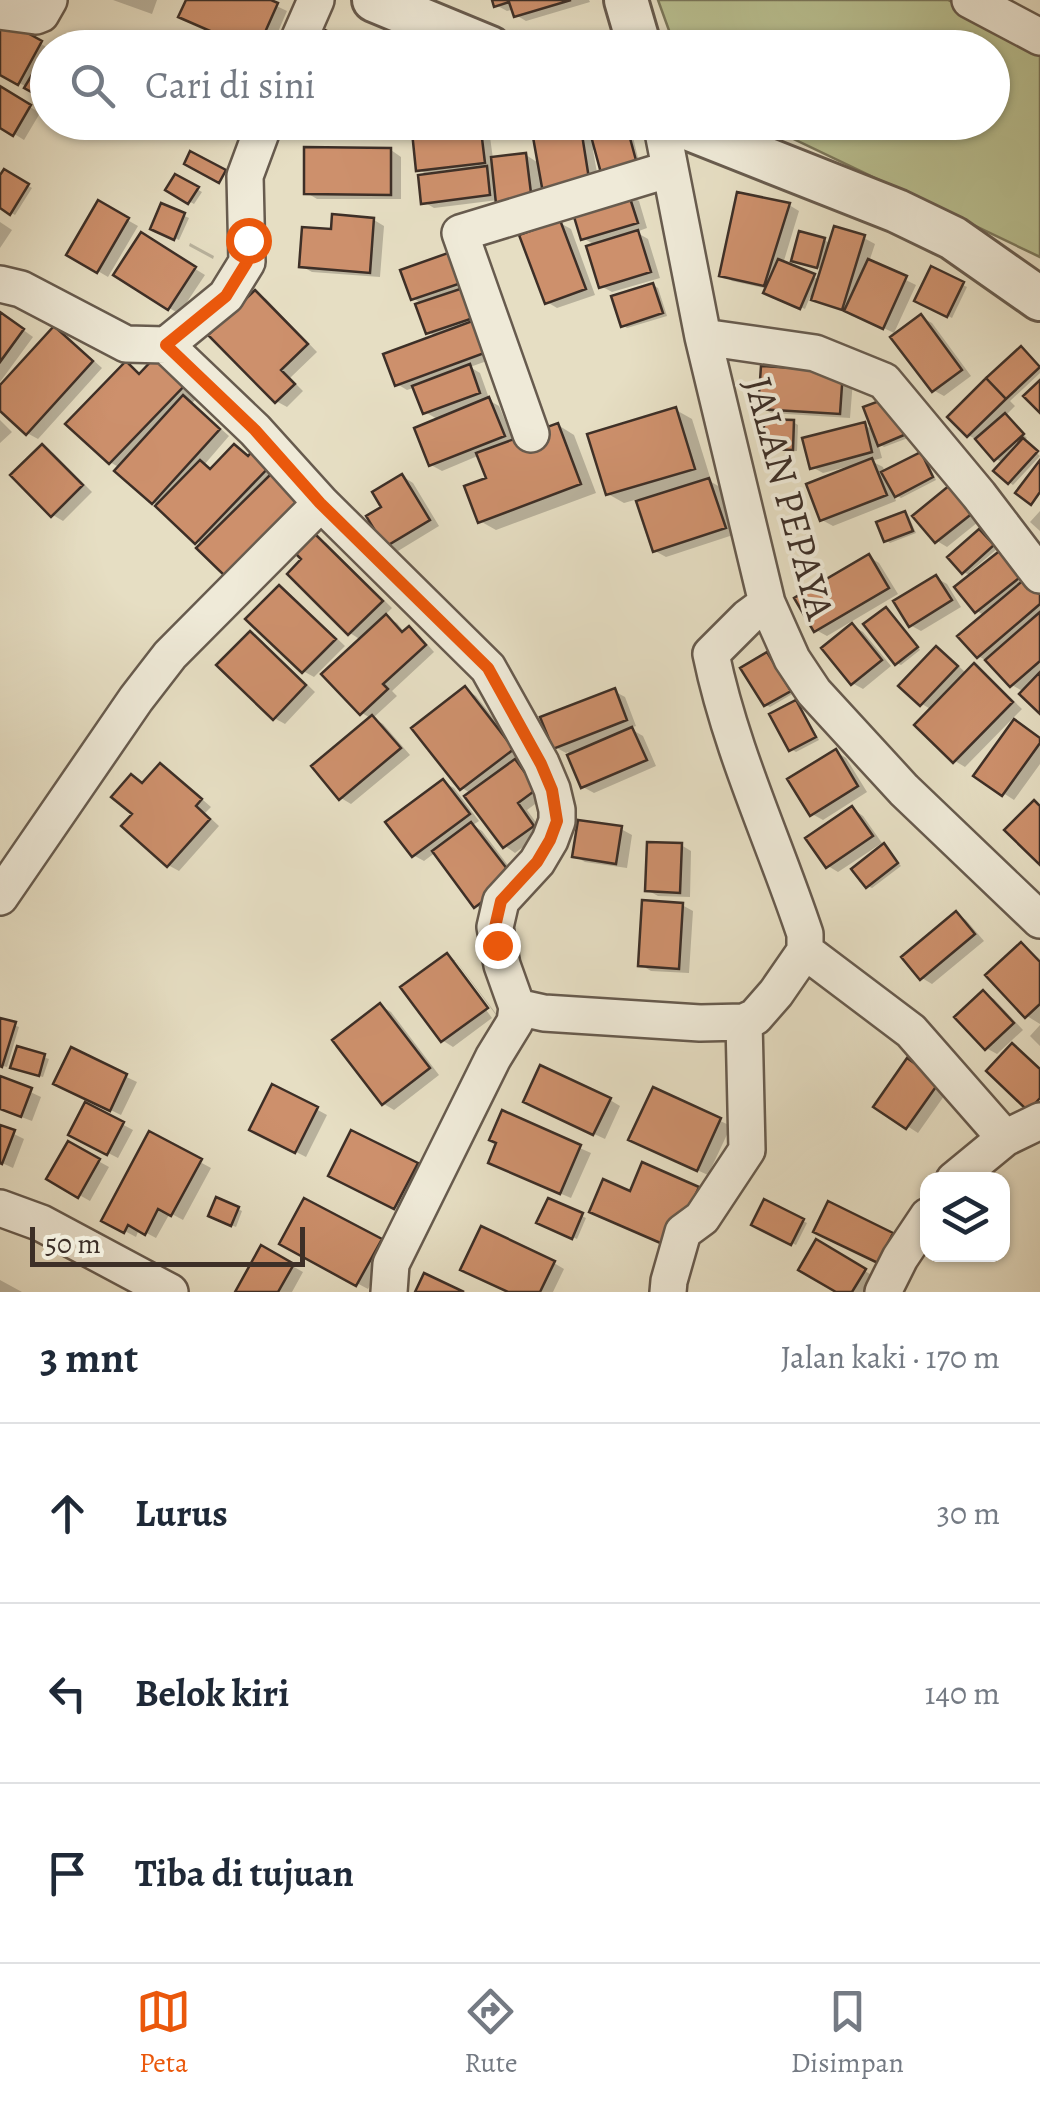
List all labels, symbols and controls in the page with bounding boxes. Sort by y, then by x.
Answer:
search box [30,30,1010,140]
icon: search [65,58,120,113]
text: Cari di sini [145,59,315,111]
route start [226,218,272,264]
street label: JALAN PEPAYA [731,371,848,626]
route end [475,923,521,969]
map controls [920,1172,1010,1262]
button: layers [920,1172,1010,1262]
scale bar [30,1222,305,1266]
text: 50 m [45,1225,101,1263]
text: 3 mnt [40,1329,138,1386]
text: Jalan kaki · 170 m [780,1335,1000,1379]
icon: ahead [40,1486,95,1541]
text: Lurus [135,1487,228,1539]
text: 30 m [937,1491,1000,1535]
icon: left [40,1666,95,1721]
text: Belok kiri [135,1667,289,1719]
text: 140 m [925,1671,1000,1715]
icon: arrive [40,1846,95,1901]
text: Tiba di tujuan [135,1847,354,1899]
tab: Peta [136,1984,191,2082]
tab: Rute [463,1984,518,2082]
tab: Disimpan [791,1984,904,2082]

